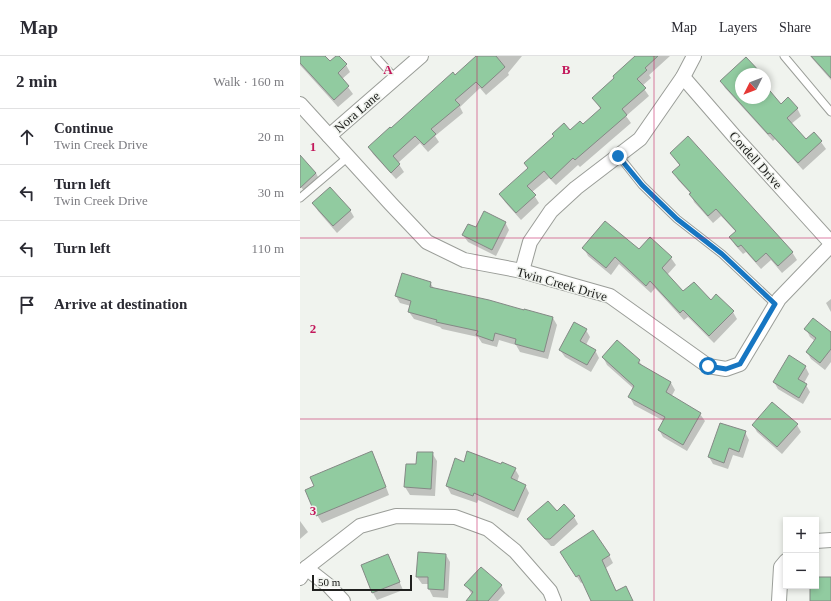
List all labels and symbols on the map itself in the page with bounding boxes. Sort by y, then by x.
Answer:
text: A [383,62,393,77]
text: B [562,62,571,77]
north arrow [735,68,771,104]
street label: Nora Lane [331,88,383,136]
street label: Cordell Drive [726,128,786,192]
text: 1 [310,139,316,154]
route end [609,147,627,165]
street label: Twin Creek Drive [515,264,609,304]
text: 2 [310,321,316,336]
route start [699,357,717,375]
text: 3 [310,503,317,518]
scale bar [312,573,412,592]

